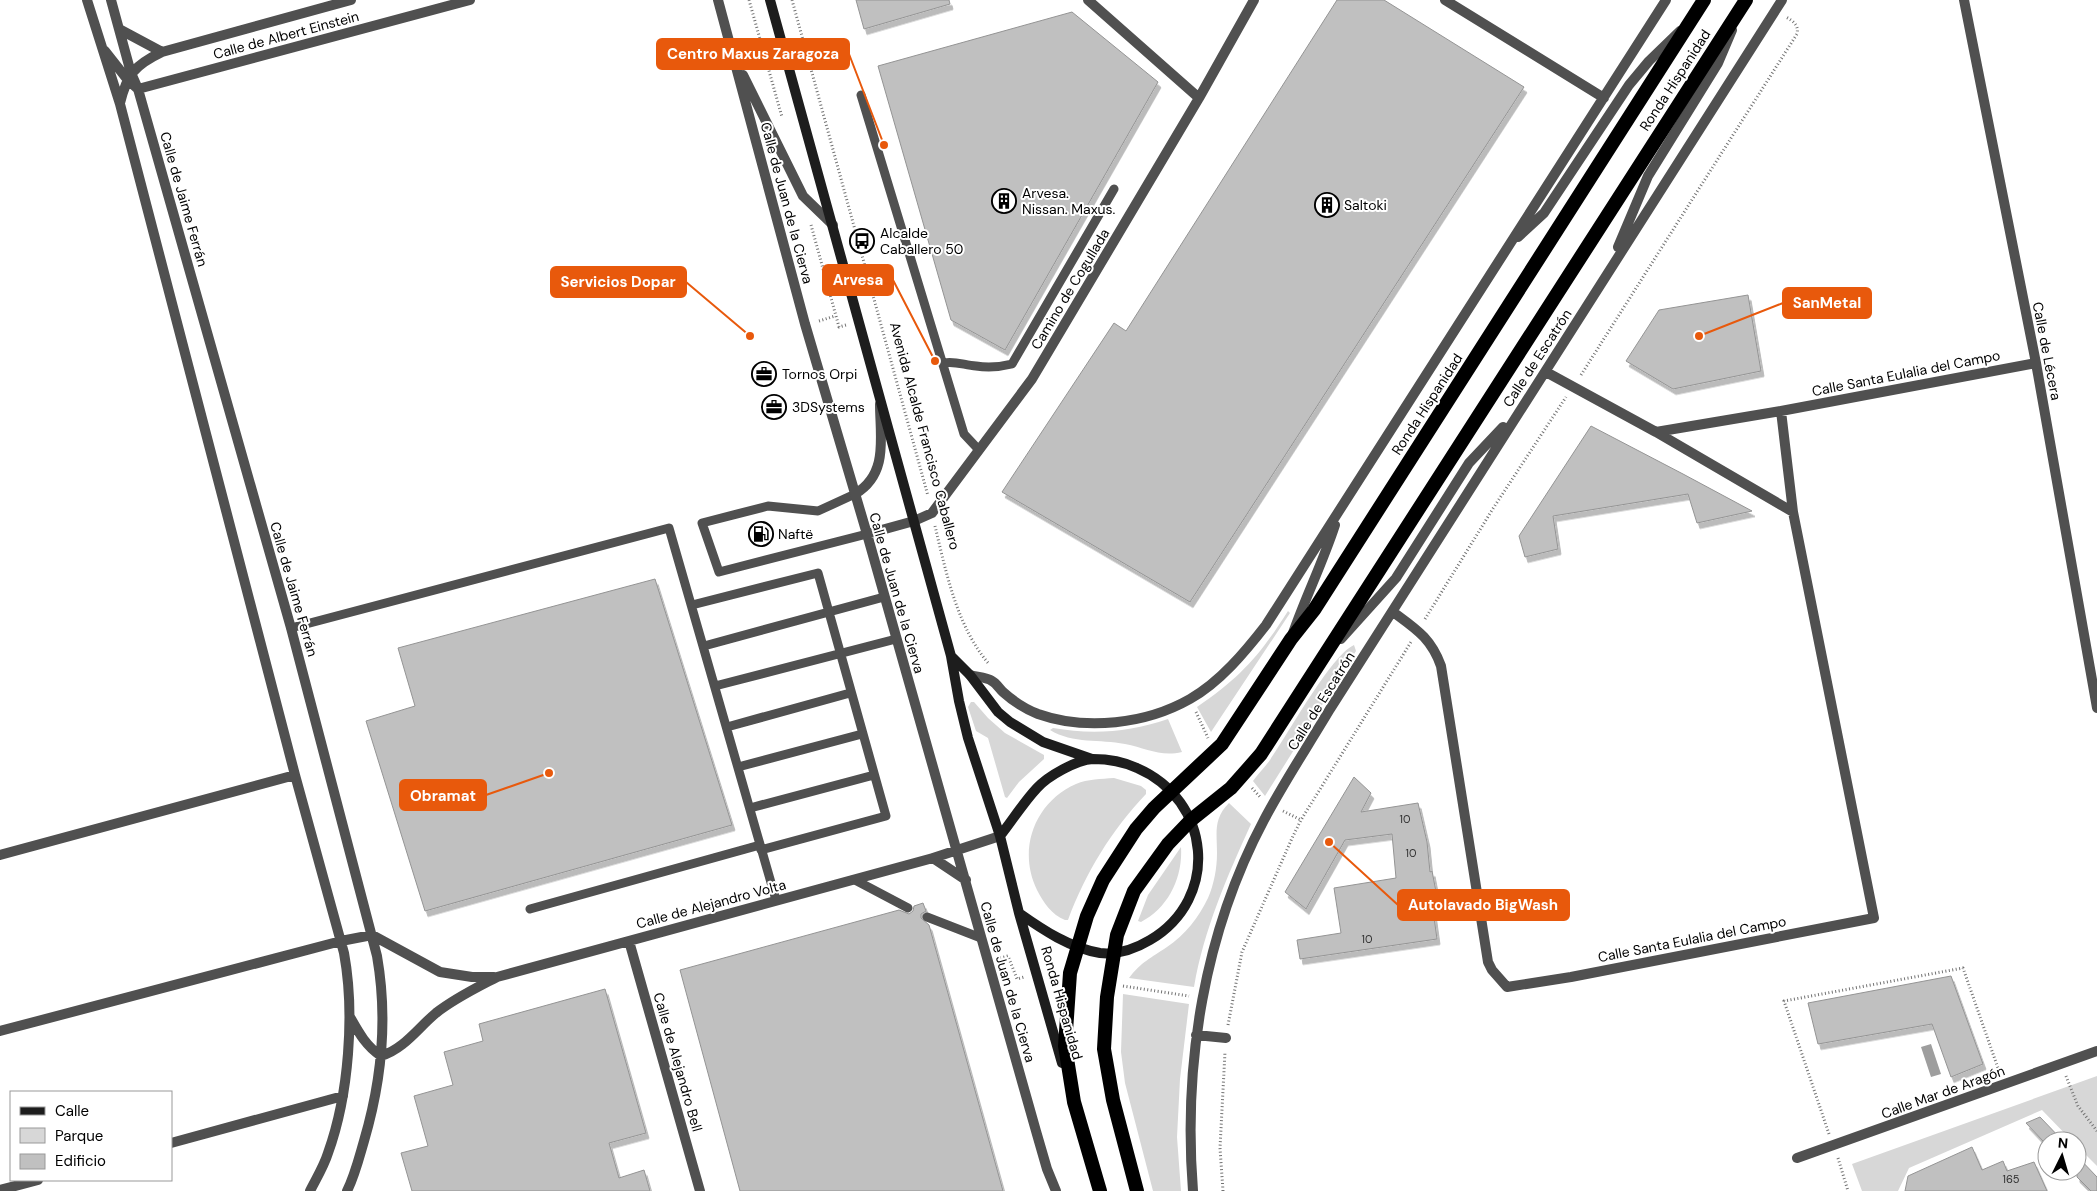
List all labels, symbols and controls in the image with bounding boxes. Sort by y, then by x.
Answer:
street label: Calle de Albert Einstein [211,7,361,63]
street label: Ronda Hispanidad [1636,26,1714,134]
callout: Centro Maxus Zaragoza [657,39,849,69]
text: Centro Maxus Zaragoza [667,44,839,64]
street label: Calle de Juan de la Cierva [757,120,817,286]
street label: Calle de Jaime Ferrán [156,130,212,268]
place label: Arvesa. Nissan. Maxus. [1022,184,1116,218]
building icon: Arvesa. Nissan. Maxus. [991,188,1017,214]
building icon: Saltoki [1314,192,1340,218]
place label: Saltoki [1344,196,1387,214]
place label: Alcalde Caballero 50 [880,224,963,258]
street label: Camino de Cogullada [1027,225,1113,353]
bus stop icon: Alcalde Caballero 50 [849,228,875,254]
callout: Arvesa [823,265,893,295]
callout: Servicios Dopar [551,267,686,297]
text: Arvesa [833,270,883,290]
text: Servicios Dopar [560,272,676,292]
callout: SanMetal [1783,288,1871,318]
text: SanMetal [1793,293,1861,313]
street label: Calle de Lécera [2029,300,2065,402]
street label: Calle de Escatrón [1499,306,1575,410]
street label: Avenida Alcalde Francisco Caballero [886,320,964,552]
street label: Calle Santa Eulalia del Campo [1810,346,2002,400]
street label: Ronda Hispanidad [1388,350,1466,458]
office icon: Tornos Orpi [751,361,777,387]
place label: Tornos Orpi [782,365,857,383]
office icon: 3DSystems [761,394,787,420]
place label: 3DSystems [792,398,865,416]
street label: Calle de Juan de la Cierva [865,510,929,676]
street label: Calle de Jaime Ferrán [266,520,322,658]
fuel station icon: Naftë [748,521,774,547]
place label: Naftë [778,525,813,543]
street label: Calle de Escatrón [1283,648,1359,754]
callout: Obramat [400,780,486,810]
text: Obramat [410,786,476,806]
house number: 10 [1400,812,1410,826]
house number: 10 [1406,846,1416,860]
street label: Calle de Alejandro Volta [634,875,788,933]
callout: Autolavado BigWash [1398,890,1569,920]
text: Autolavado BigWash [1408,895,1558,915]
street label: Calle de Juan de la Cierva [976,899,1040,1065]
street label: Calle Santa Eulalia del Campo [1596,912,1788,966]
house number: 10 [1362,932,1372,946]
street label: Ronda Hispanidad [1037,944,1087,1062]
street label: Calle de Alejandro Bell [650,990,706,1134]
street label: Calle Mar de Aragón [1879,1061,2007,1123]
legend [10,1091,172,1181]
text: Calle [55,1101,89,1121]
text: Parque [55,1126,103,1146]
north arrow [2037,1131,2087,1181]
text: N [2057,1134,2069,1152]
text: Edificio [55,1151,106,1171]
house number: 165 [2003,1172,2020,1186]

